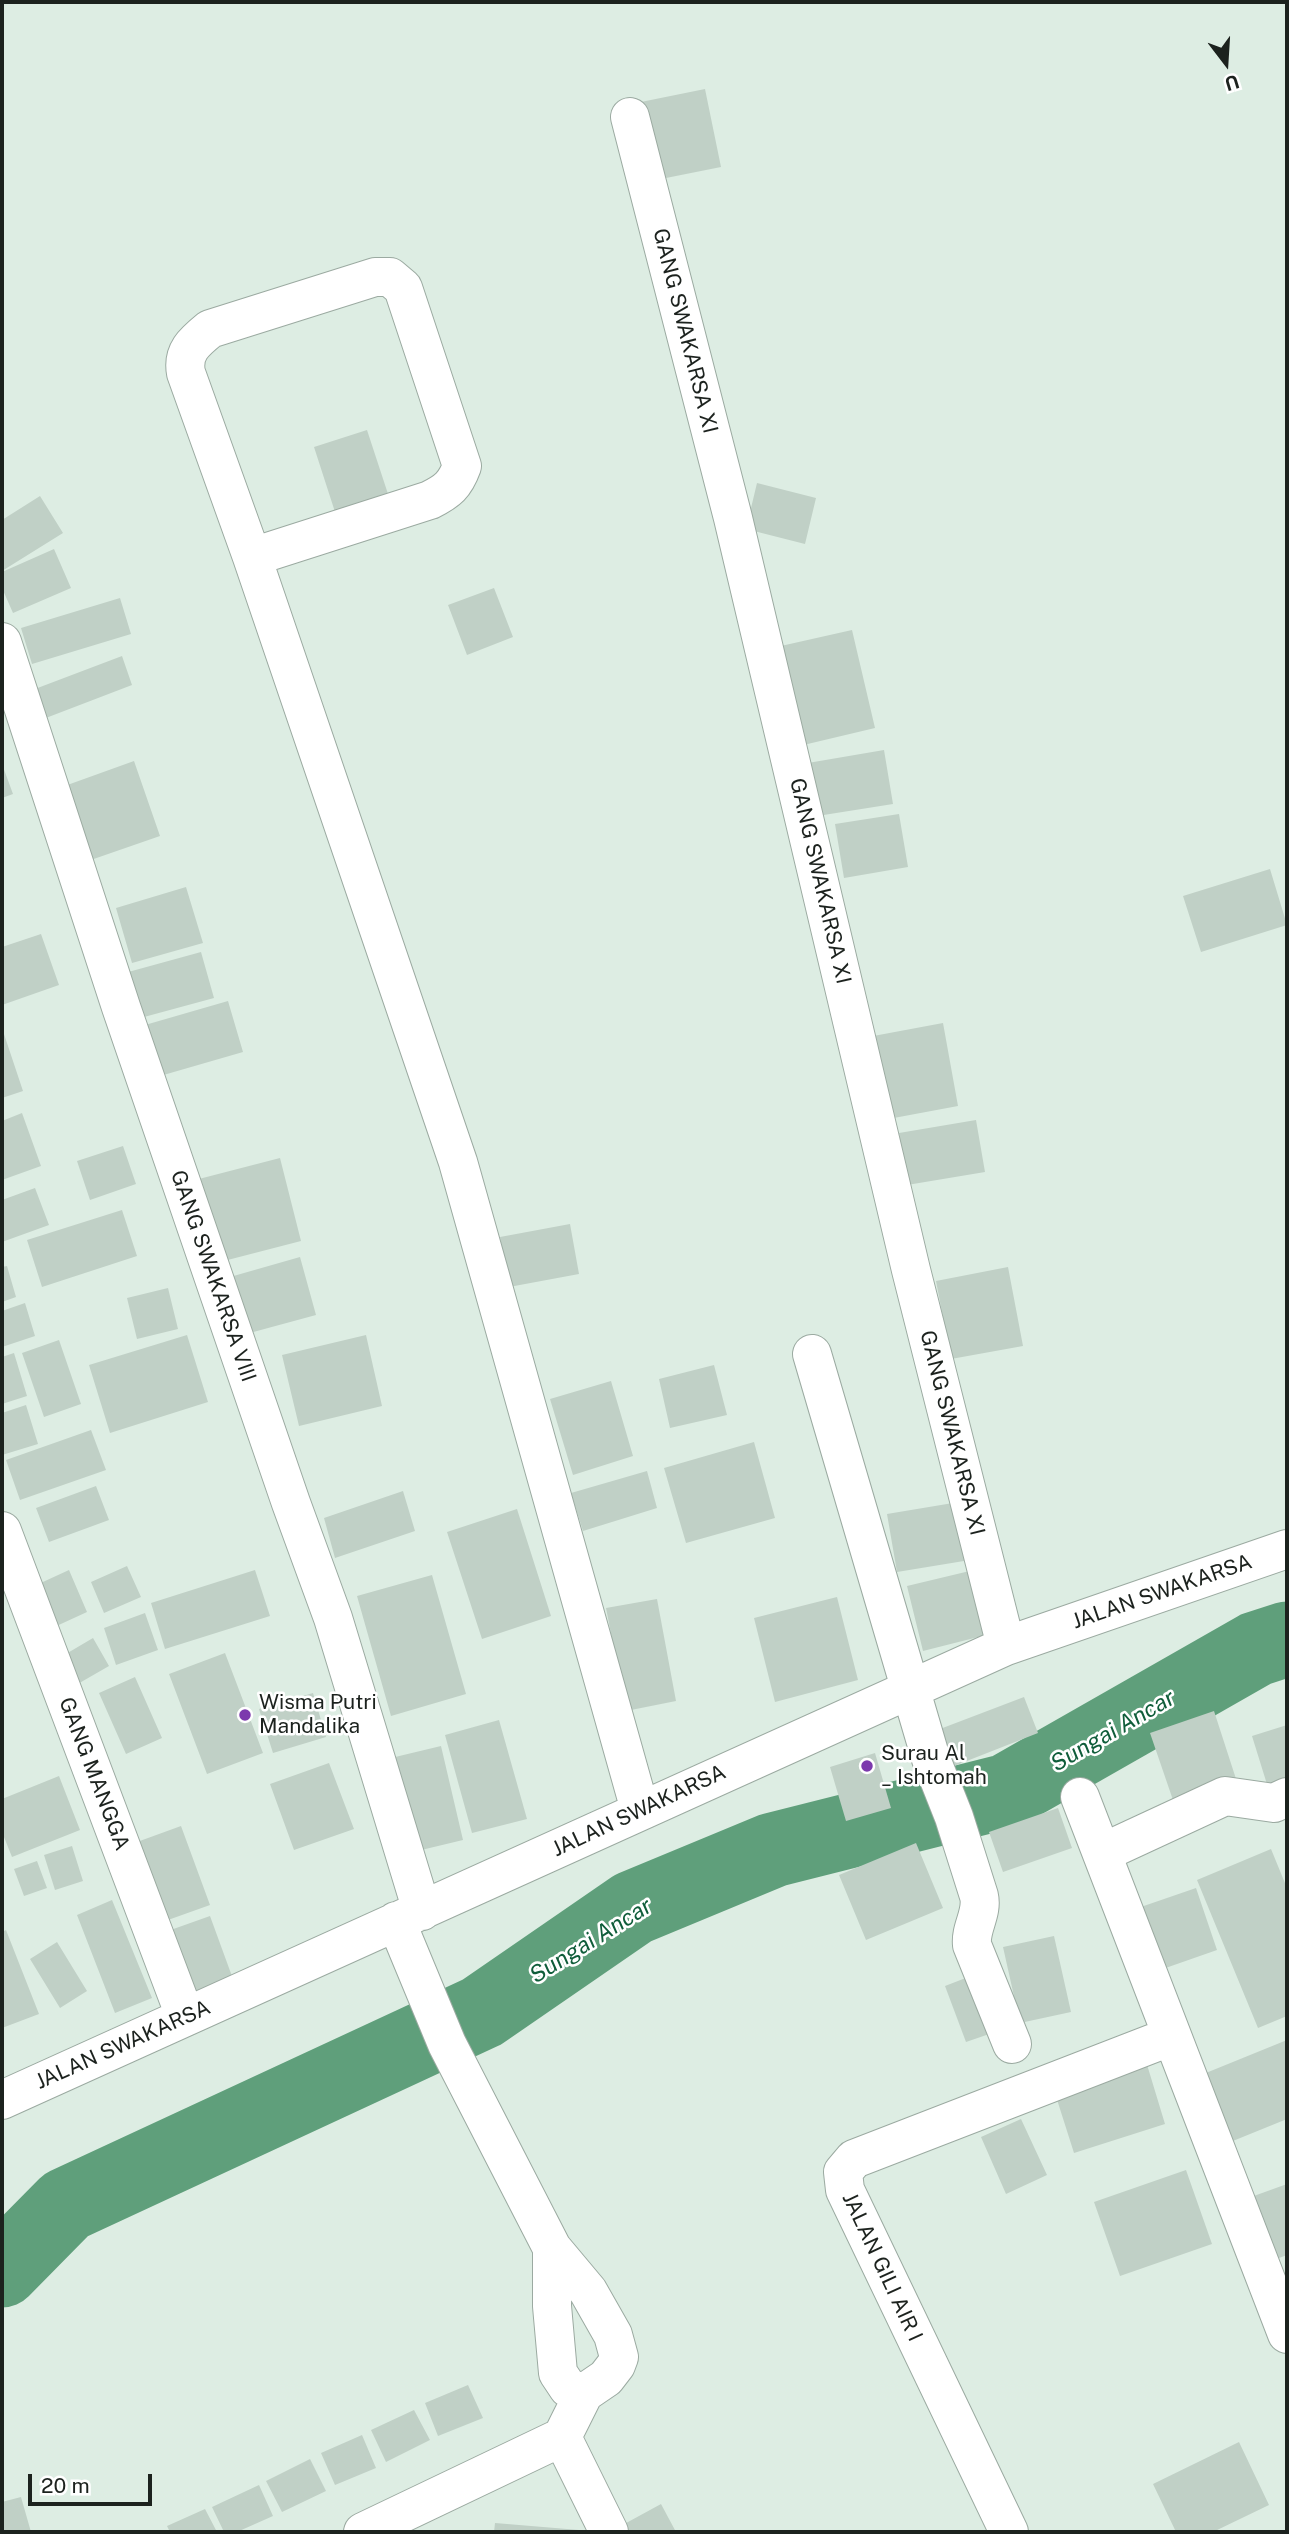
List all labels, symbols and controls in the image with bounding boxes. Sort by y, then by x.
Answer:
north arrow [1191,28,1261,98]
text: U [1222,71,1242,96]
street label: GANG SWAKARSA XI [647,226,723,436]
street label: GANG SWAKARSA XI [784,776,856,986]
street label: GANG SWAKARSA VIII [165,1167,261,1385]
street label: GANG SWAKARSA XI [914,1328,990,1538]
street label: JALAN SWAKARSA [1069,1549,1255,1635]
water label: Sungai Ancar [1046,1684,1180,1778]
place label: Wisma Putri Mandalika [259,1690,377,1740]
street label: GANG MANGGA [53,1694,135,1854]
marker: Wisma Putri Mandalika [237,1707,253,1723]
place label: Surau Al _ Ishtomah [881,1741,987,1791]
marker: Surau Al _ Ishtomah [859,1758,875,1774]
street label: JALAN SWAKARSA [548,1760,730,1862]
water label: Sungai Ancar [525,1892,657,1990]
street label: JALAN SWAKARSA [32,1995,214,2095]
street label: JALAN GILI AIR I [837,2189,927,2345]
scale bar [32,2460,156,2504]
text: 20 m [41,2473,90,2498]

